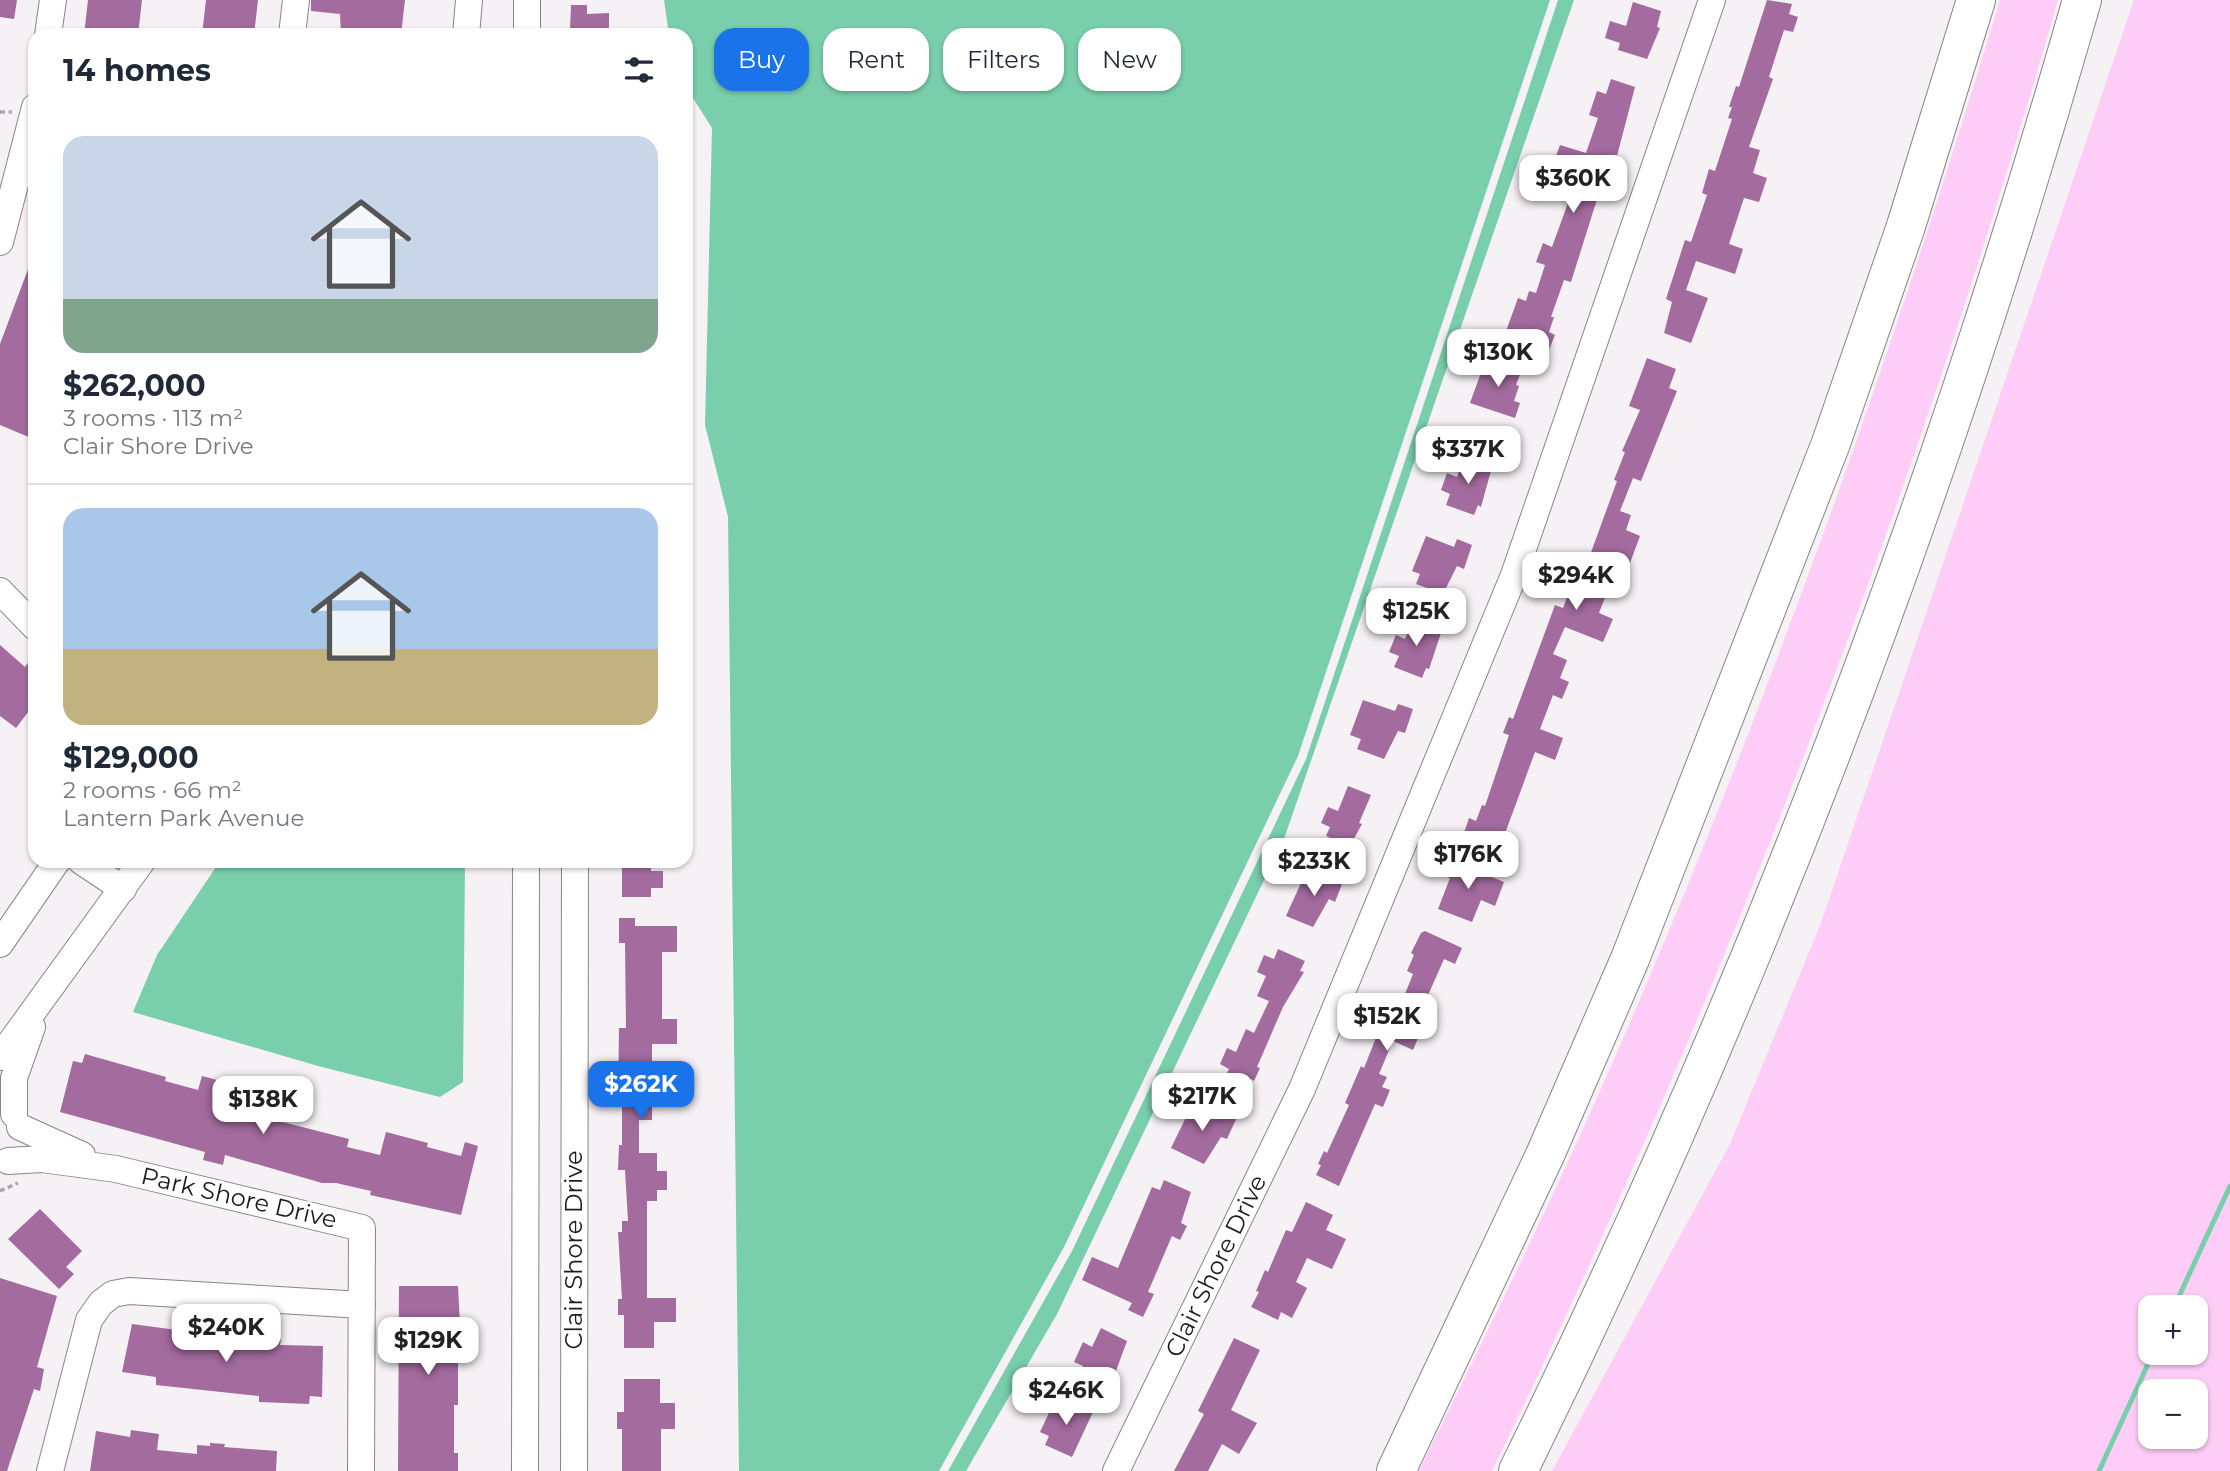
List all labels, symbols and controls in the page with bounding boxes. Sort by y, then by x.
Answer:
chip: Buy [714,28,809,91]
chip: Rent [823,28,929,91]
chip: Filters [943,28,1064,91]
chip: New [1078,28,1181,91]
icon: filters [620,51,658,89]
text: 14 homes [63,52,211,89]
pin: $360K [1524,156,1622,215]
text: $360K [1535,164,1611,192]
icon: home [298,181,424,307]
pin: $130K [1449,330,1547,389]
text: $130K [1463,338,1533,366]
text: $262,000 [63,367,206,404]
text: 3 rooms · 113 m² [63,404,243,432]
pin: $337K [1419,426,1517,486]
text: Clair Shore Drive [63,432,254,460]
text: $337K [1432,435,1504,463]
pin: $294K [1527,552,1625,612]
icon: home [298,553,424,679]
text: $294K [1538,561,1614,589]
pin: $125K [1367,588,1465,648]
text: $125K [1382,597,1450,625]
text: $129,000 [63,739,199,776]
text: 2 rooms · 66 m² [63,776,242,804]
text: Lantern Park Avenue [63,804,304,832]
pin: $176K [1419,832,1517,891]
pin: $233K [1265,838,1363,898]
text: $176K [1434,840,1502,868]
text: $233K [1278,847,1350,875]
pin: $152K [1338,993,1436,1053]
text: $152K [1353,1002,1421,1030]
pin: $262K [592,1062,690,1121]
text: $262K [604,1070,678,1098]
pin: $217K [1153,1074,1251,1133]
pin: $138K [214,1076,312,1136]
text: $217K [1168,1082,1236,1110]
text: $138K [228,1085,298,1113]
street label: Clair Shore Drive [559,1151,588,1350]
street label: Park Shore Drive [138,1161,340,1234]
street label: Clair Shore Drive [1159,1170,1272,1362]
map controls [2138,1295,2208,1449]
button: + [2138,1295,2208,1365]
pin: $240K [177,1304,275,1364]
text: $240K [188,1313,264,1341]
pin: $129K [379,1318,477,1377]
text: $129K [394,1326,462,1354]
pin: $246K [1017,1368,1115,1427]
text: $246K [1028,1376,1104,1404]
button: − [2138,1379,2208,1449]

